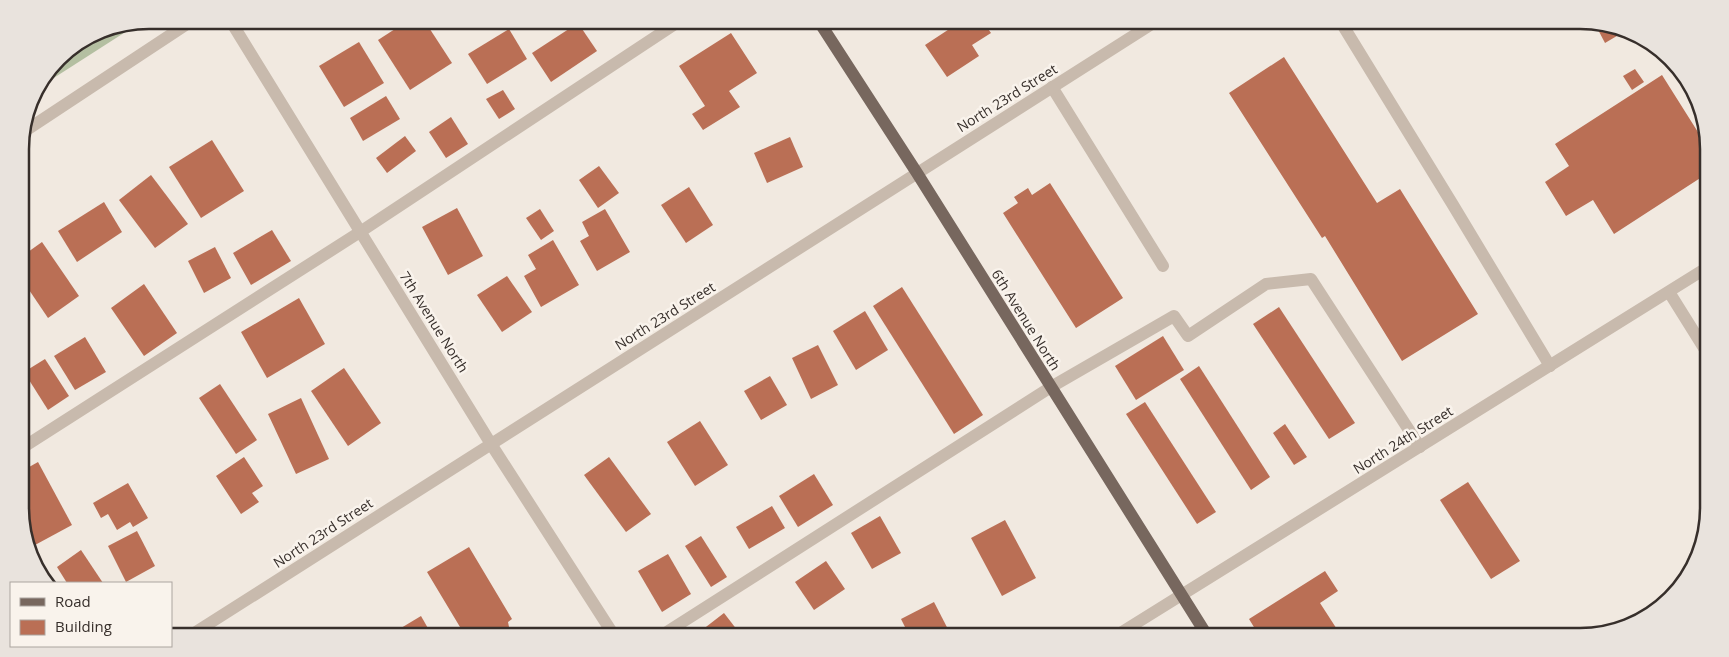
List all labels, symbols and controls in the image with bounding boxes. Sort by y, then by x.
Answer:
street label: North 23rd Street [953,59,1061,136]
street label: 6th Avenue North [988,266,1065,374]
street label: 7th Avenue North [396,268,473,376]
street label: North 23rd Street [611,277,719,354]
street label: North 24th Street [1349,401,1456,478]
street label: North 23rd Street [269,493,376,572]
legend [10,582,172,647]
text: Road [55,591,91,611]
text: Building [55,616,112,636]

